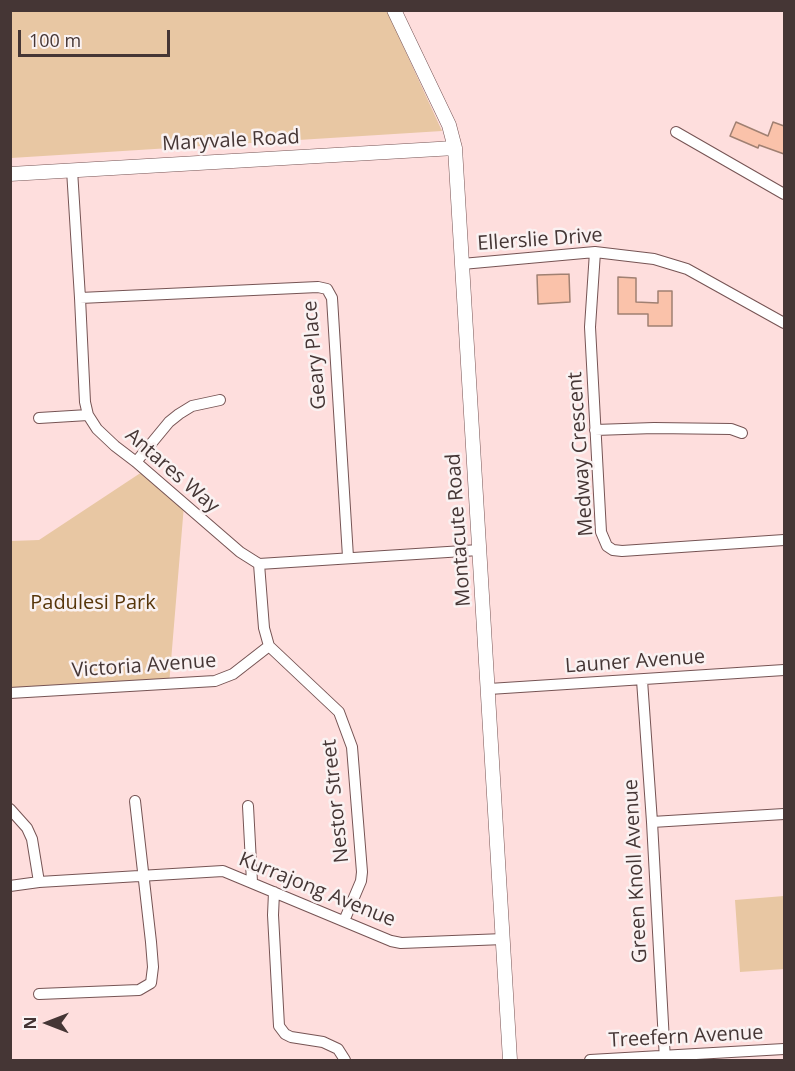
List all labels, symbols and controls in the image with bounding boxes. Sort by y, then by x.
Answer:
scale bar [21,18,172,56]
text: 100 m [29,28,81,52]
street label: Maryvale Road [162,125,300,157]
street label: Ellerslie Drive [477,224,603,256]
street label: Geary Place [298,300,332,410]
street label: Medway Crescent [563,371,599,537]
street label: Antares Way [120,424,224,518]
street label: Montacute Road [442,453,476,607]
park label: Padulesi Park [30,591,156,615]
street label: Launer Avenue [564,645,706,679]
street label: Victoria Avenue [71,649,217,683]
street label: Nestor Street [318,738,354,864]
street label: Green Knoll Avenue [619,778,653,964]
street label: Kurrajong Avenue [235,848,399,932]
north arrow [18,993,78,1053]
text: N [19,1017,41,1030]
street label: Treefern Avenue [608,1021,764,1053]

